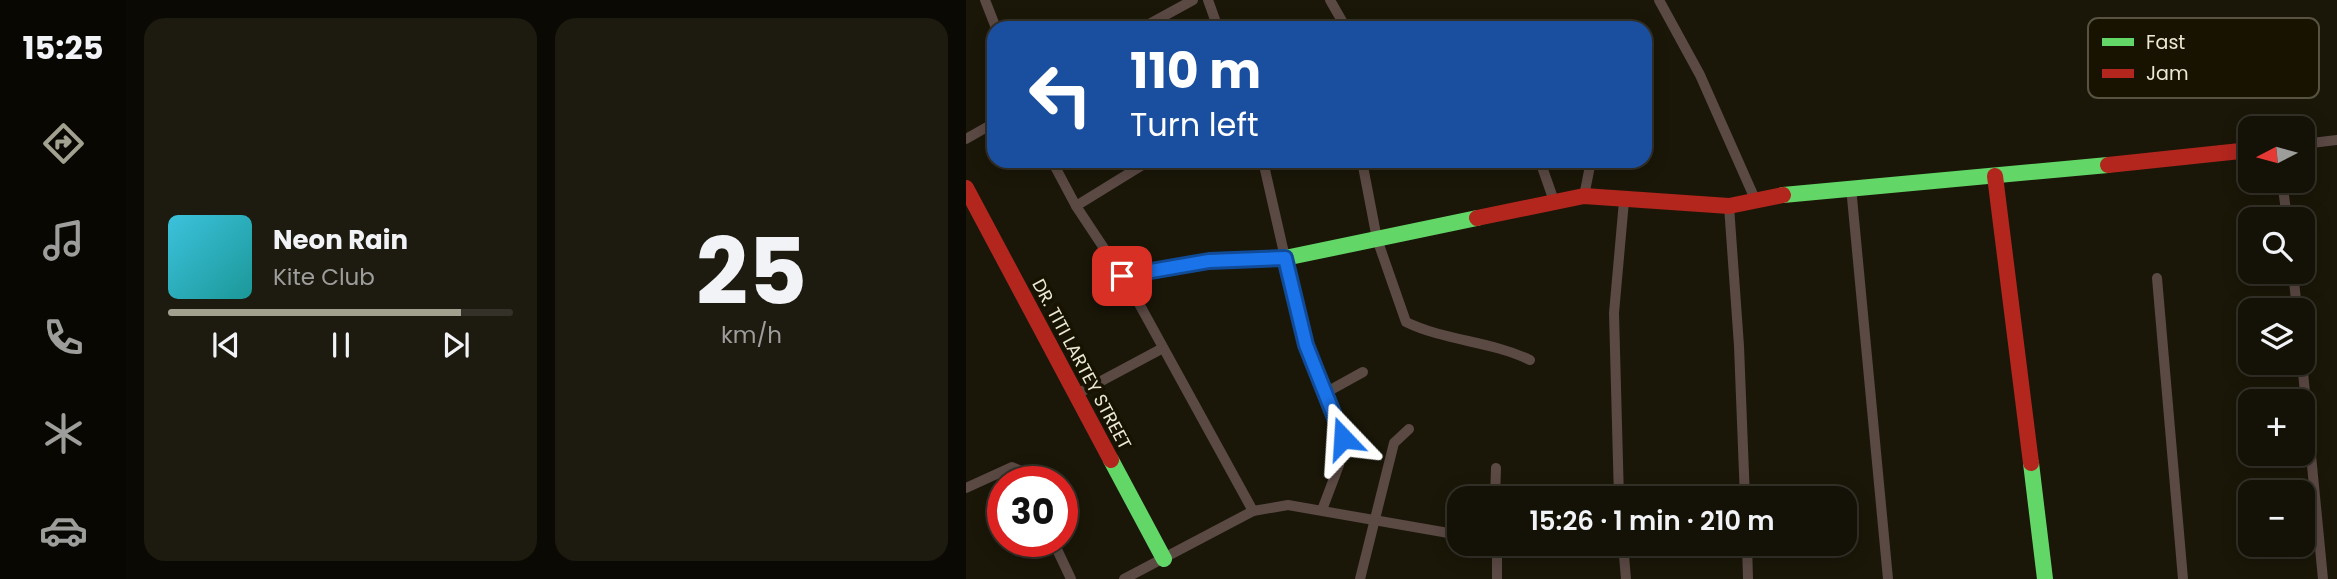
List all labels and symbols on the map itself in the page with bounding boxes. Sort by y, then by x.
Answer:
legend [2088,18,2319,98]
text: Fast [2146,29,2185,56]
text: Jam [2146,60,2188,87]
north arrow [2238,116,2315,192]
pin [1092,246,1152,306]
street label: DR. TITI LARTEY STREET [1026,274,1138,454]
position arrow [1306,401,1380,475]
speed limit sign: 30 [987,466,1078,557]

